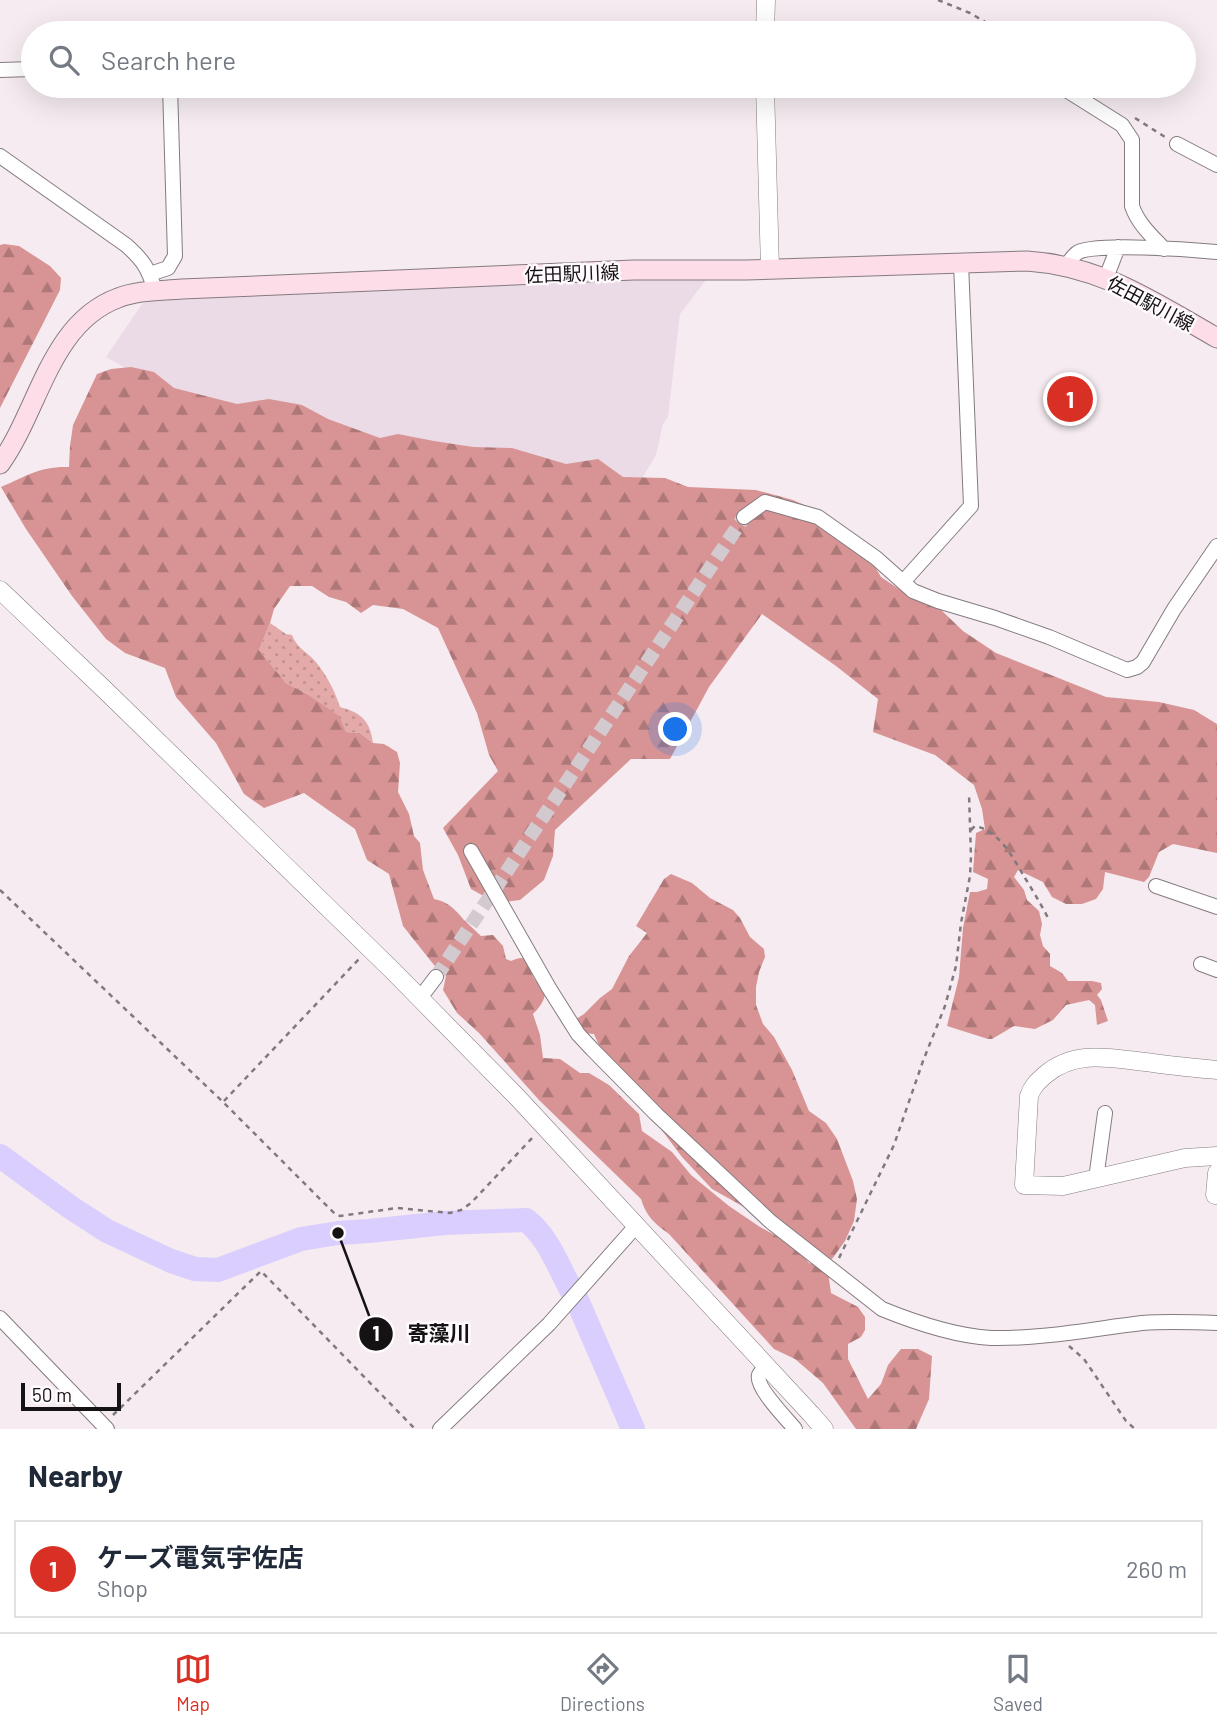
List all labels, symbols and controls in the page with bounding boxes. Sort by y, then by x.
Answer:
search box [21,21,1196,98]
icon: search [45,41,83,79]
text: Search here [101,44,236,75]
street label: 佐田駅川線 [524,260,620,286]
street label: 佐田駅川線 [1104,271,1198,335]
pin: 1 [1047,373,1093,425]
your location [658,712,692,746]
callout: 寄藻川 [358,1313,484,1355]
text: 1 [372,1320,380,1345]
text: 寄藻川 [408,1320,471,1345]
scale bar [21,1380,121,1412]
text: 50 m [32,1383,72,1406]
text: Nearby [28,1457,123,1493]
text: ケーズ電気宇佐店 [97,1541,304,1572]
text: 1 [49,1555,57,1583]
text: 260 m [1126,1555,1187,1583]
text: Shop [97,1574,148,1602]
tab: Map [174,1650,212,1715]
tab: Directions [560,1650,645,1715]
tab: Saved [993,1650,1043,1715]

